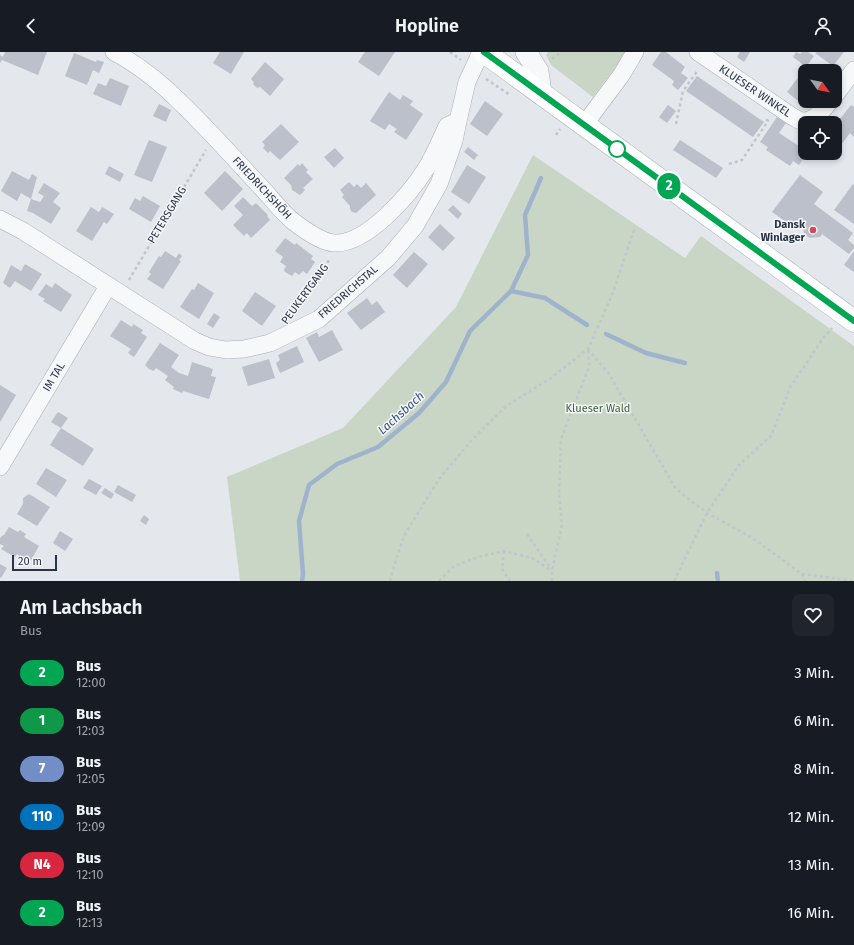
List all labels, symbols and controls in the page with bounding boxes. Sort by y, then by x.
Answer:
icon: back [20,15,42,37]
text: Hopline [395,15,459,37]
icon: person [812,15,834,37]
street label: KLUESER WINKEL [717,62,794,120]
north arrow [798,64,842,108]
map controls [798,64,842,160]
button: locate [798,116,842,160]
unlabelled marker [608,140,626,158]
street label: FRIEDRICHSHÖH [230,153,295,222]
line badge: 2 [656,173,682,199]
text: 2 [665,177,673,194]
street label: PETERSGANG [145,184,189,246]
place label: Dansk Winlager [761,218,806,244]
marker: Dansk Winlager [808,225,818,235]
street label: PEUKERTGANG [279,261,331,327]
street label: FRIEDRICHSTAL [316,262,381,321]
street label: IM TAL [40,360,68,394]
water label: Lachsbach [375,389,427,437]
park label: Klueser Wald [566,402,630,415]
scale bar [12,553,57,572]
text: 20 m [18,555,42,568]
button: heart [792,594,834,636]
text: Am Lachsbach [20,596,143,619]
text: Bus [20,623,42,638]
text: Bus [76,657,101,675]
text: 2 [38,664,46,681]
text: 3 Min. [794,664,834,682]
text: 12:00 [76,675,106,690]
text: Bus [76,705,101,723]
text: 1 [39,712,45,729]
text: 6 Min. [794,712,834,730]
text: 12:03 [76,723,105,738]
text: Bus [76,753,101,771]
text: 7 [39,760,45,777]
text: 8 Min. [793,760,834,778]
text: 12:05 [76,771,105,786]
text: Bus [76,801,101,819]
text: 110 [32,808,52,825]
text: 12 Min. [788,808,834,826]
text: 12:09 [76,819,105,834]
text: Bus [76,849,101,867]
text: N4 [33,856,51,873]
text: 13 Min. [788,856,834,874]
text: 12:10 [76,867,104,882]
text: Bus [76,897,101,915]
text: 2 [38,904,46,921]
text: 16 Min. [787,904,834,922]
text: 12:13 [76,915,103,930]

